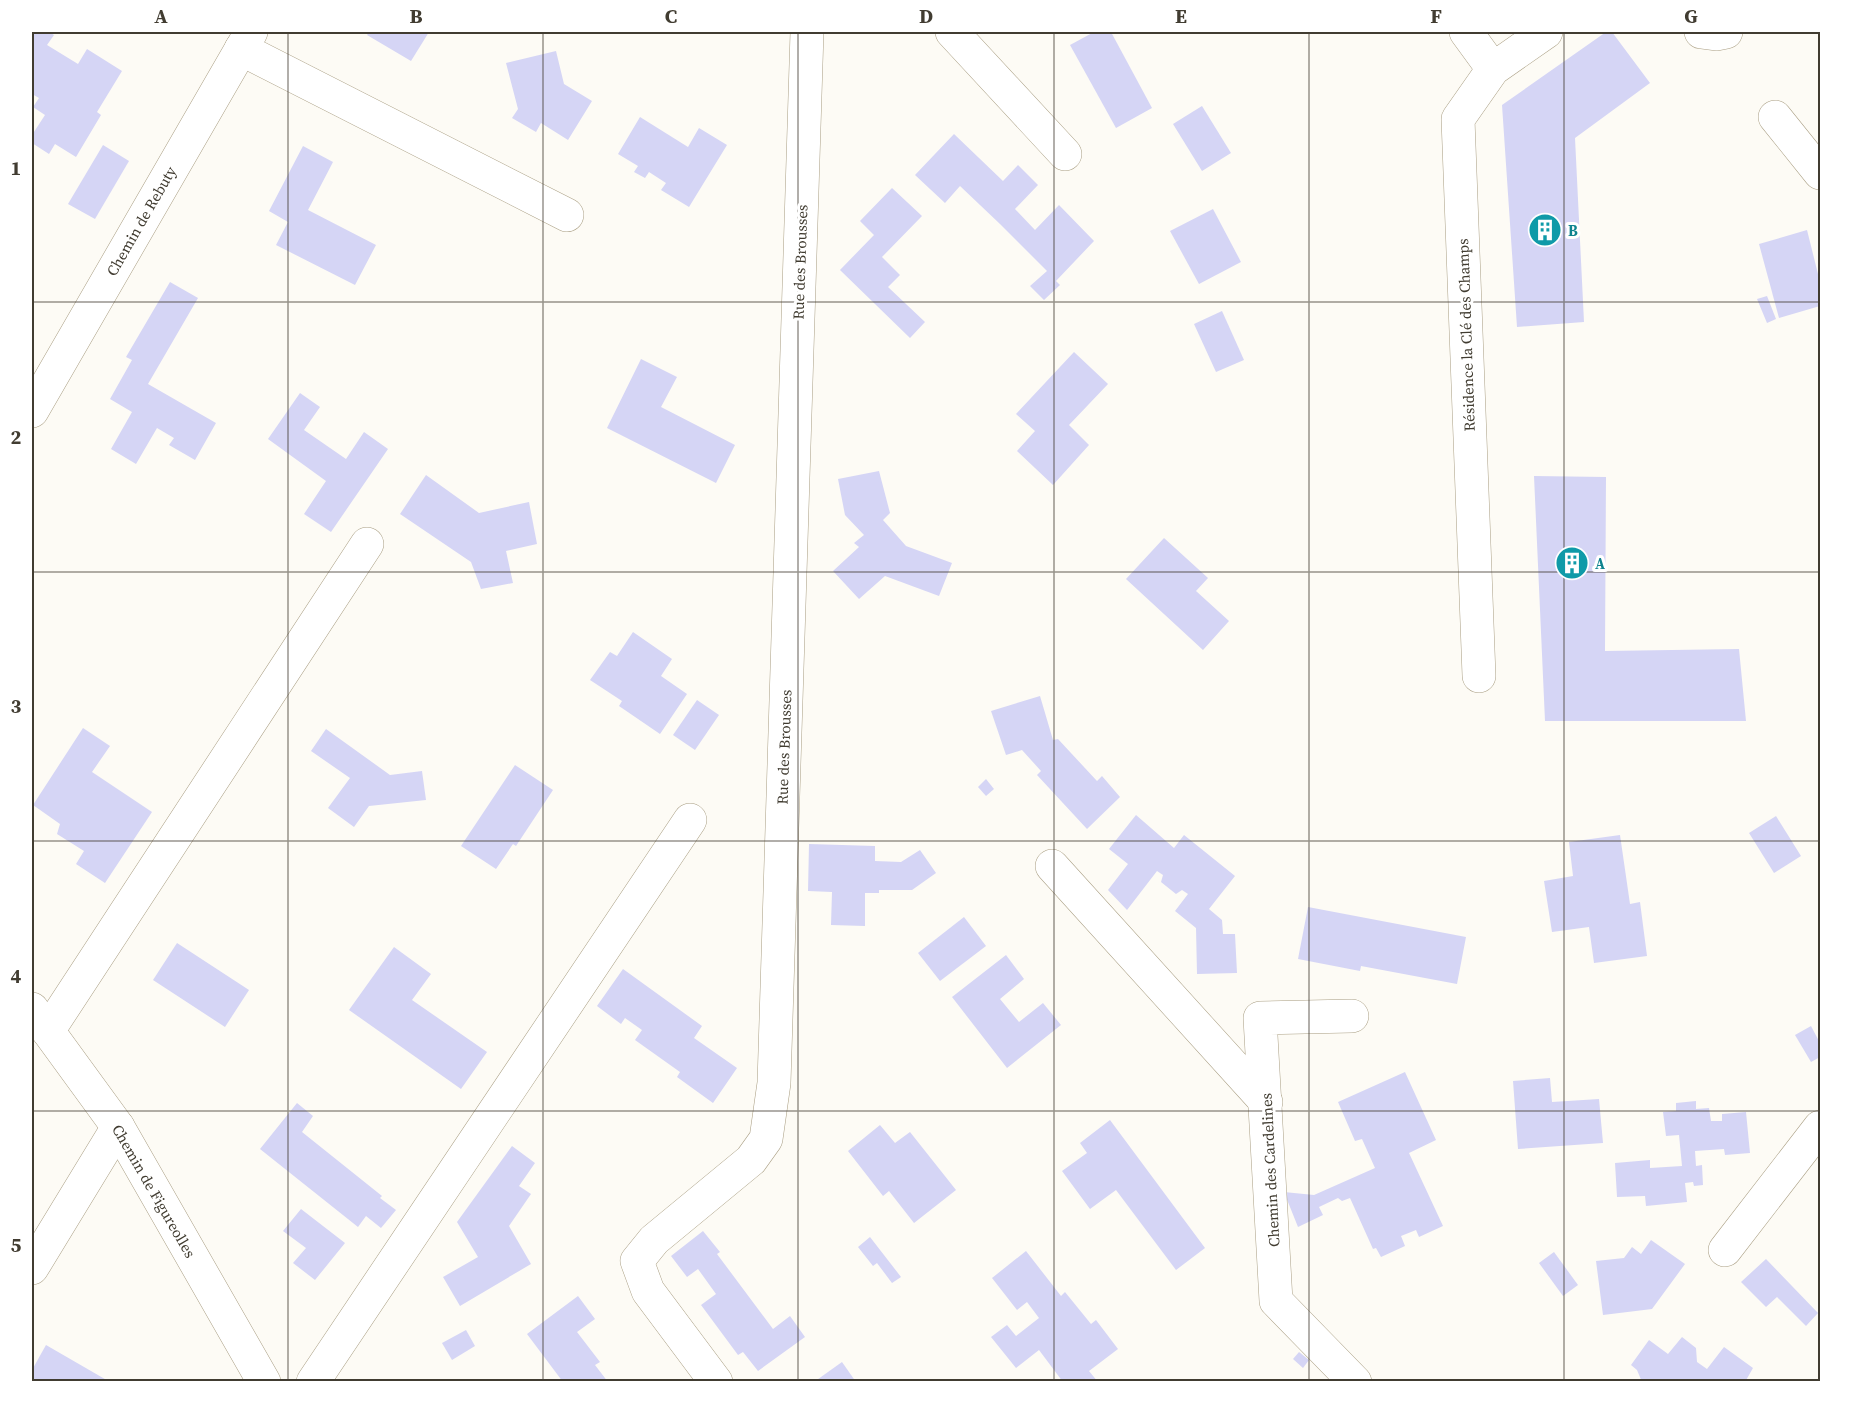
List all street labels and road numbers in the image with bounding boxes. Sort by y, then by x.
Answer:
street label: Chemin de Rebuty [101,162,181,280]
street label: Rue des Brousses [787,204,813,320]
street label: Résidence la Clé des Champs [1452,238,1480,432]
street label: Rue des Brousses [771,689,797,805]
street label: Chemin des Cardelines [1255,1092,1285,1248]
street label: Chemin de Figureolles [107,1120,201,1262]

